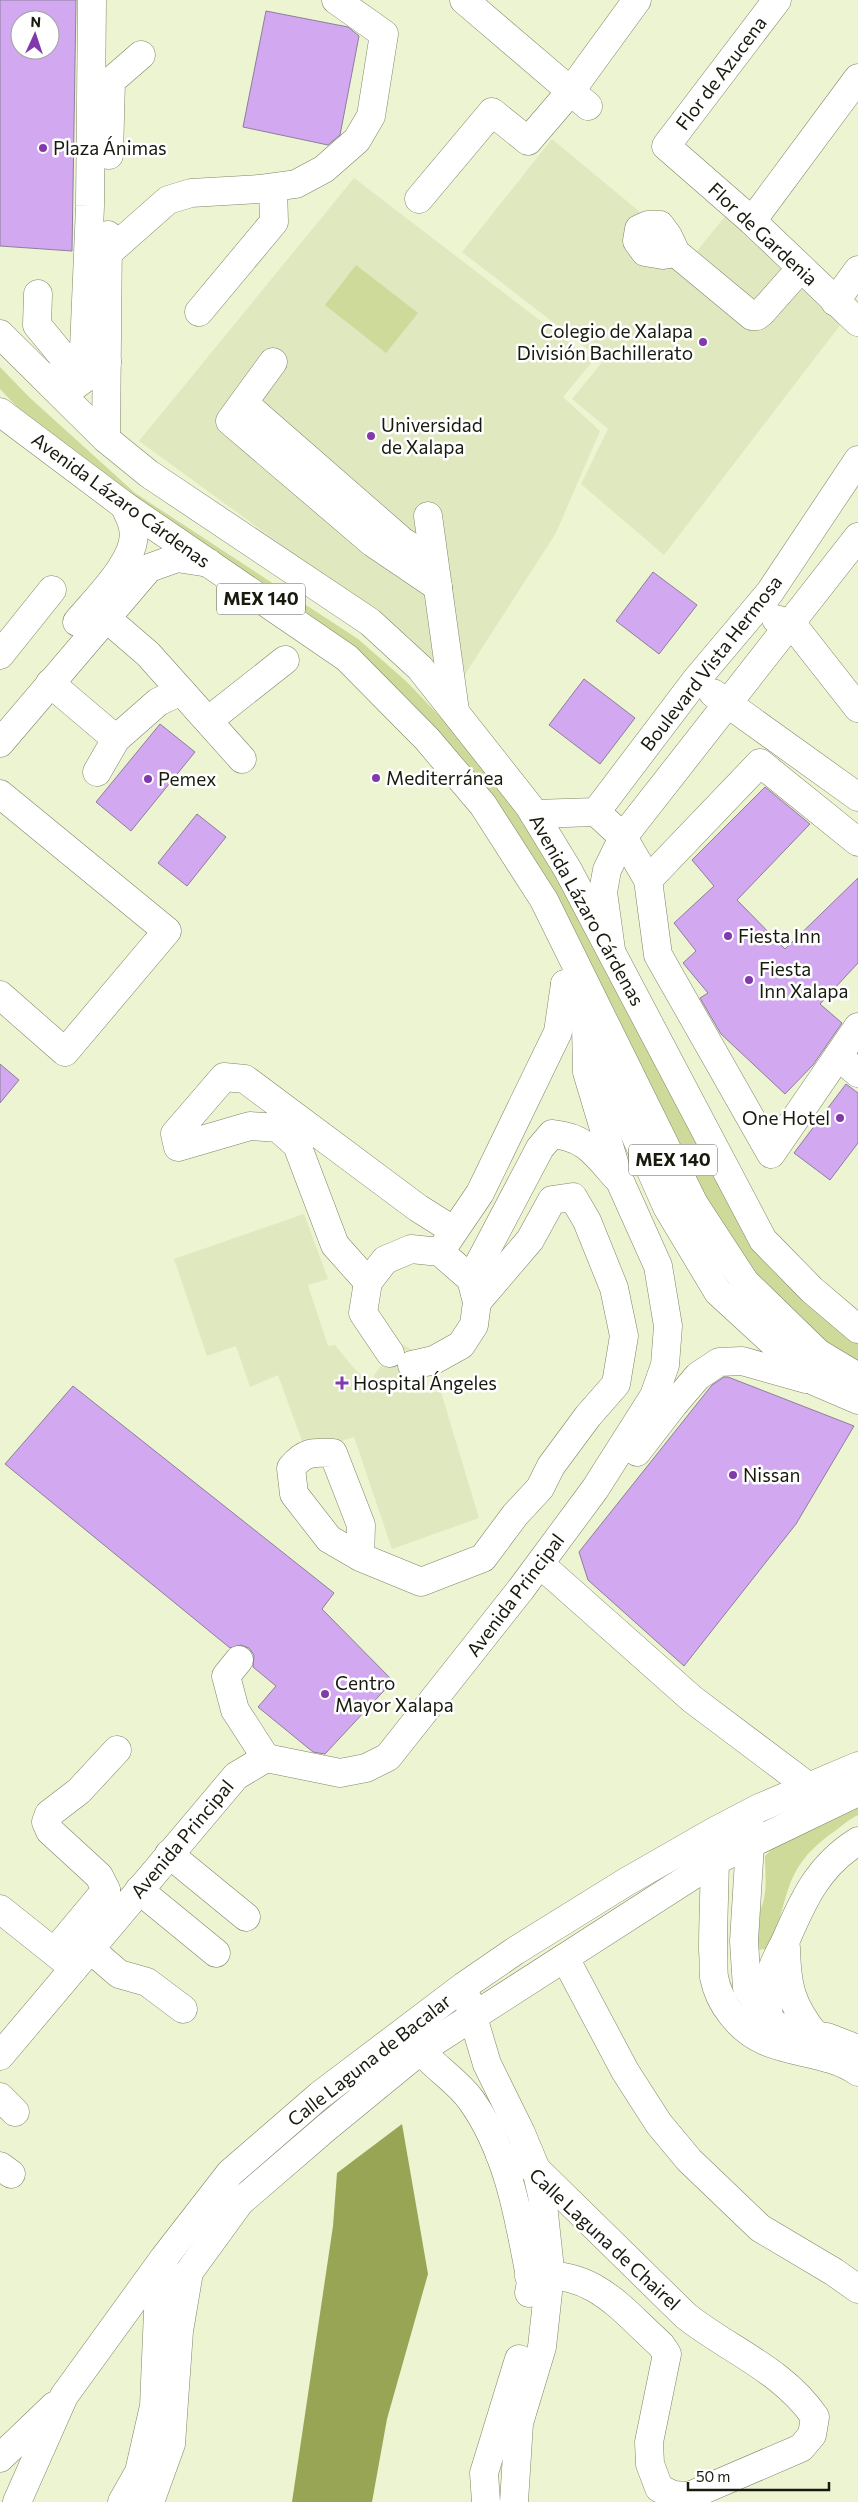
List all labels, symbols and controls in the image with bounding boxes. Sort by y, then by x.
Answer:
north arrow [10,10,60,60]
street label: Flor de Azucena [670,11,771,134]
text: N [30,13,41,30]
place label: Plaza Ánimas [53,136,167,159]
marker: Plaza Ánimas [37,142,49,154]
street label: Flor de Gardenia [704,177,823,290]
place label: Colegio de Xalapa División Bachillerato [517,319,693,364]
marker: Colegio de Xalapa División Bachillerato [697,336,709,348]
place label: Universidad de Xalapa [381,413,483,458]
street label: Avenida Lázaro Cárdenas [28,427,215,572]
marker: Universidad de Xalapa [365,430,377,442]
street label: Boulevard Vista Hermosa [635,570,786,755]
road number: MEX 140 [217,584,305,614]
place label: Mediterránea [386,766,503,789]
place label: Pemex [158,767,216,790]
marker: Mediterránea [370,772,382,784]
marker: Pemex [142,773,154,785]
street label: Avenida Lázaro Cárdenas [525,810,650,1009]
place label: Fiesta Inn [738,924,821,947]
marker: Fiesta Inn [722,930,734,942]
place label: Fiesta Inn Xalapa [759,957,849,1002]
marker: Fiesta Inn Xalapa [743,974,755,986]
place label: One Hotel [742,1106,830,1129]
marker: One Hotel [834,1112,846,1124]
road number: MEX 140 [629,1144,717,1176]
place label: Hospital Ángeles [353,1371,497,1394]
marker: Hospital Ángeles [335,1376,349,1390]
place label: Nissan [743,1463,800,1486]
marker: Nissan [727,1469,739,1481]
street label: Avenida Principal [461,1529,568,1661]
place label: Centro Mayor Xalapa [335,1671,454,1716]
marker: Centro Mayor Xalapa [319,1688,331,1700]
street label: Avenida Principal [125,1775,238,1903]
street label: Calle Laguna de Bacalar [282,1988,455,2131]
street label: Calle Laguna de Chairel [525,2163,686,2315]
scale bar [688,2460,829,2492]
text: 50 m [696,2467,730,2485]

